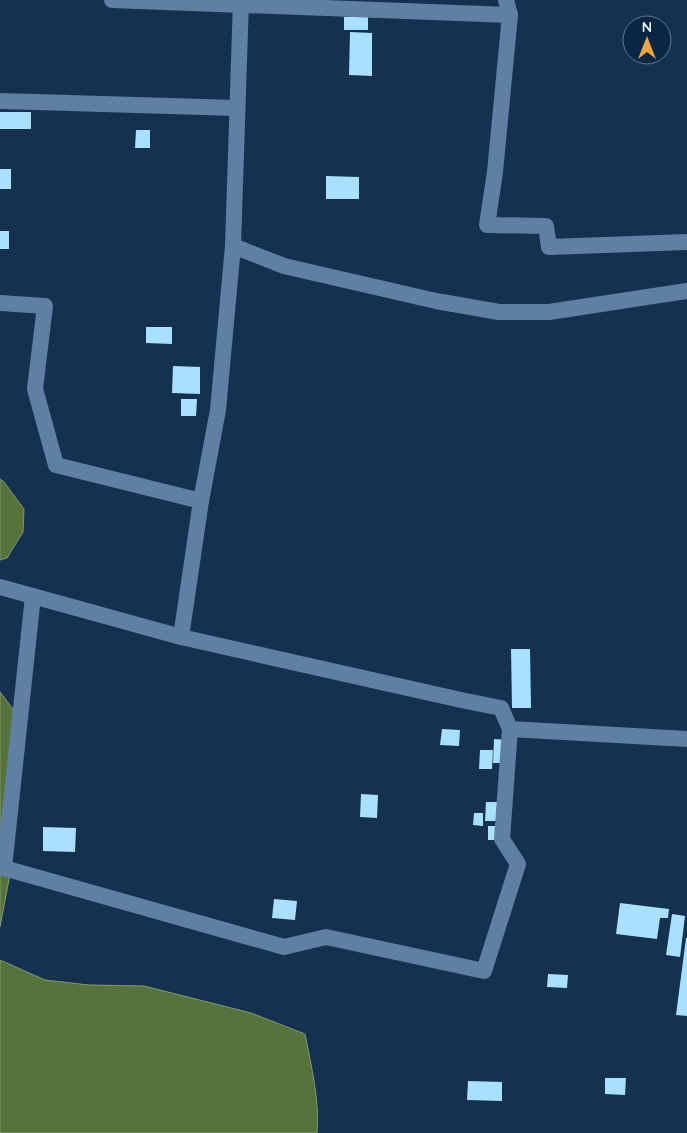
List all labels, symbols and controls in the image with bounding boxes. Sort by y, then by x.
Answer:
north arrow [622,15,672,65]
text: N [642,18,652,36]

